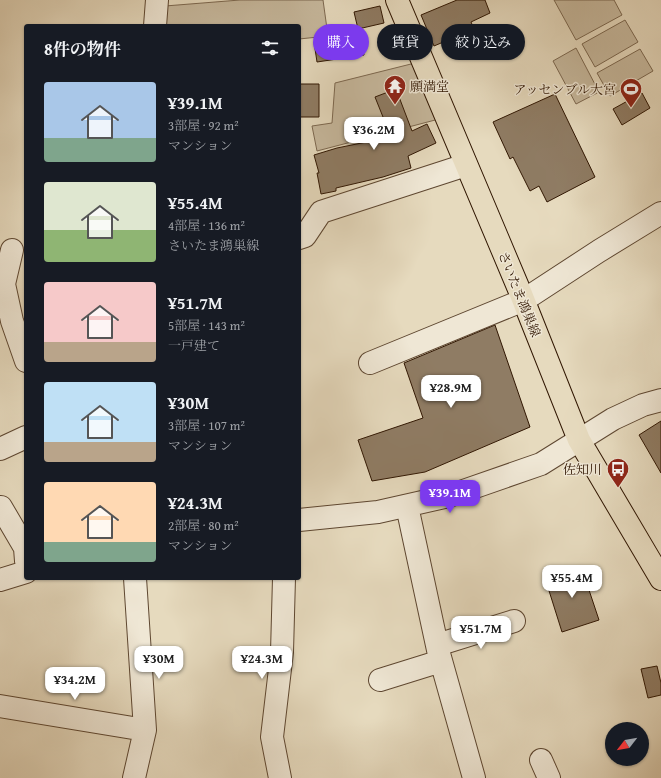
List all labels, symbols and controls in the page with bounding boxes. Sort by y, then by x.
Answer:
chip: 購入 [313,24,369,60]
chip: 賃貸 [377,24,433,60]
chip: 絞り込み [441,24,525,60]
text: 8件の物件 [44,36,121,61]
icon: filters [259,37,281,59]
temple icon: 願満堂 [382,73,408,106]
sports icon: アッセンブル大宮 [618,76,644,109]
place label: 願満堂 [410,77,449,96]
place label: アッセンブル大宮 [513,80,616,99]
text: ¥39.1M [168,90,223,115]
icon: home [76,98,124,146]
text: 3部屋 · 92 m² [168,116,239,135]
pin: ¥36.2M [341,117,407,151]
text: ¥36.2M [353,120,395,139]
text: マンション [168,136,232,155]
text: ¥55.4M [168,190,223,215]
icon: home [76,198,124,246]
text: 4部屋 · 136 m² [168,216,245,235]
text: さいたま鴻巣線 [168,236,259,255]
street label: さいたま鴻巣線 [494,248,545,340]
text: ¥51.7M [168,290,223,315]
icon: home [76,298,124,346]
text: 5部屋 · 143 m² [168,316,245,335]
text: 一戸建て [168,336,220,355]
pin: ¥28.9M [418,375,484,409]
text: ¥28.9M [430,378,472,397]
text: ¥30M [168,390,209,415]
icon: home [76,398,124,446]
text: 3部屋 · 107 m² [168,416,245,435]
text: マンション [168,436,232,455]
bus stop icon: 佐知川 [605,456,631,489]
place label: 佐知川 [563,460,602,479]
pin: ¥39.1M [417,480,483,514]
text: ¥39.1M [429,483,471,502]
text: ¥24.3M [168,490,223,515]
icon: home [76,498,124,546]
text: 2部屋 · 80 m² [168,516,239,535]
text: マンション [168,536,232,555]
pin: ¥55.4M [539,565,605,599]
text: ¥55.4M [551,568,593,587]
pin: ¥51.7M [448,616,514,650]
text: ¥51.7M [460,619,502,638]
pin: ¥30M [135,646,183,680]
pin: ¥24.3M [229,646,295,680]
text: ¥30M [143,649,175,668]
text: ¥24.3M [241,649,283,668]
pin: ¥34.2M [42,667,108,701]
text: ¥34.2M [54,670,96,689]
north arrow [605,722,649,766]
map controls [605,722,649,766]

